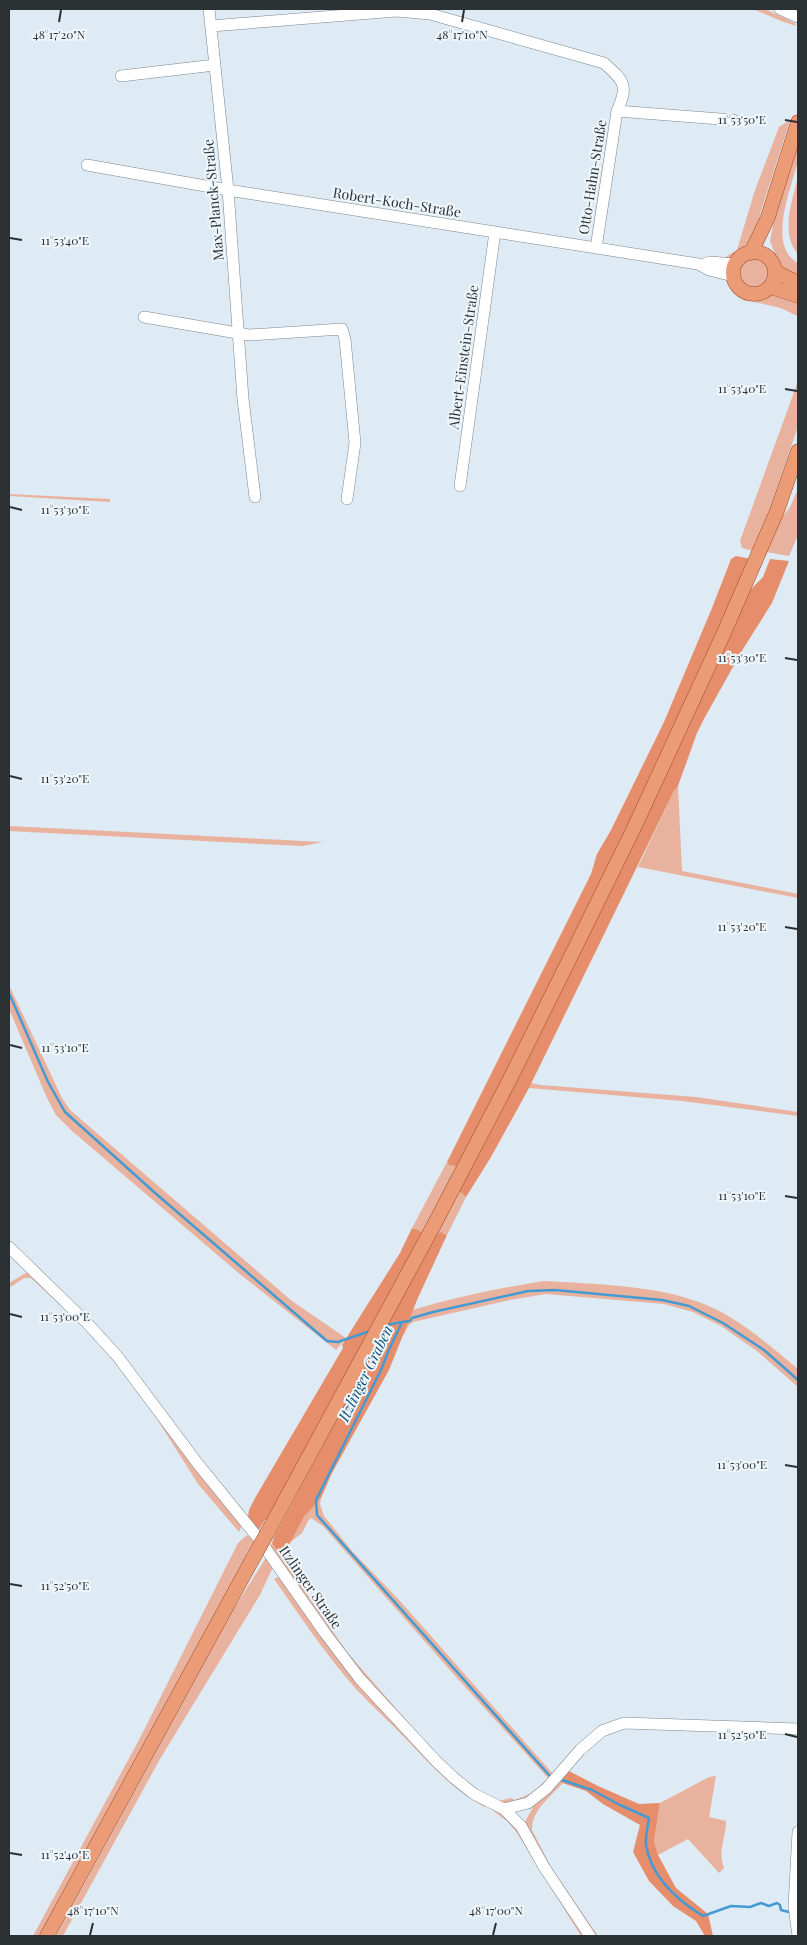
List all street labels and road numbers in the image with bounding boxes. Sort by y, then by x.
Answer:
street label: Otto-Hahn-Straße [574,118,610,236]
street label: Max-Planck-Straße [198,138,228,262]
street label: Robert-Koch-Straße [332,182,462,222]
street label: Albert-Einstein-Straße [443,284,483,431]
street label: Itzlinger Straße [275,1542,347,1632]

